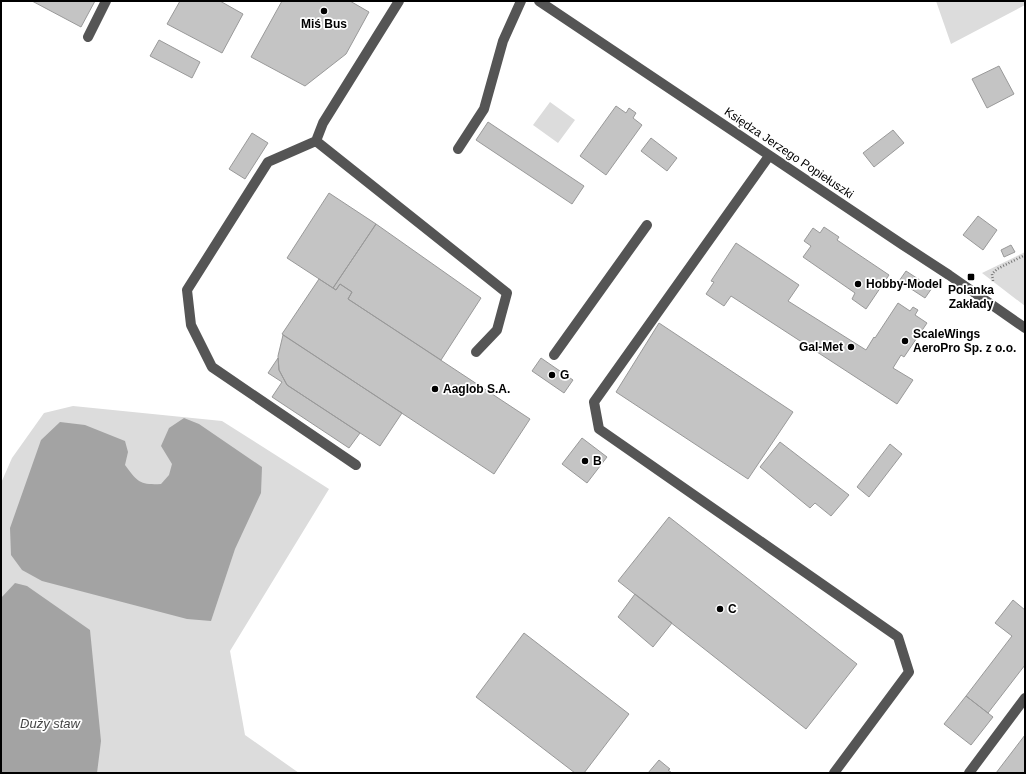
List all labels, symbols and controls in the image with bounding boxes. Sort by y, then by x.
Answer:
marker: Miś Bus [319,6,329,16]
place label: Miś Bus [301,17,347,31]
street label: Księdza Jerzego Popiełuszki [722,104,856,202]
marker: Polanka Zakłady [966,272,976,282]
place label: Hobby-Model [866,277,942,291]
marker: Hobby-Model [853,279,863,289]
place label: Polanka Zakłady [948,283,994,311]
place label: ScaleWings AeroPro Sp. z o.o. [913,327,1016,355]
marker: ScaleWings AeroPro Sp. z o.o. [900,336,910,346]
place label: Gal-Met [799,340,843,354]
marker: Gal-Met [846,342,856,352]
place label: G [560,368,569,382]
marker: G [547,370,557,380]
place label: Aaglob S.A. [443,382,510,396]
marker: Aaglob S.A. [430,384,440,394]
place label: B [593,454,602,468]
marker: B [580,456,590,466]
place label: C [728,602,737,616]
marker: C [715,604,725,614]
water label: Duży staw [20,716,82,731]

